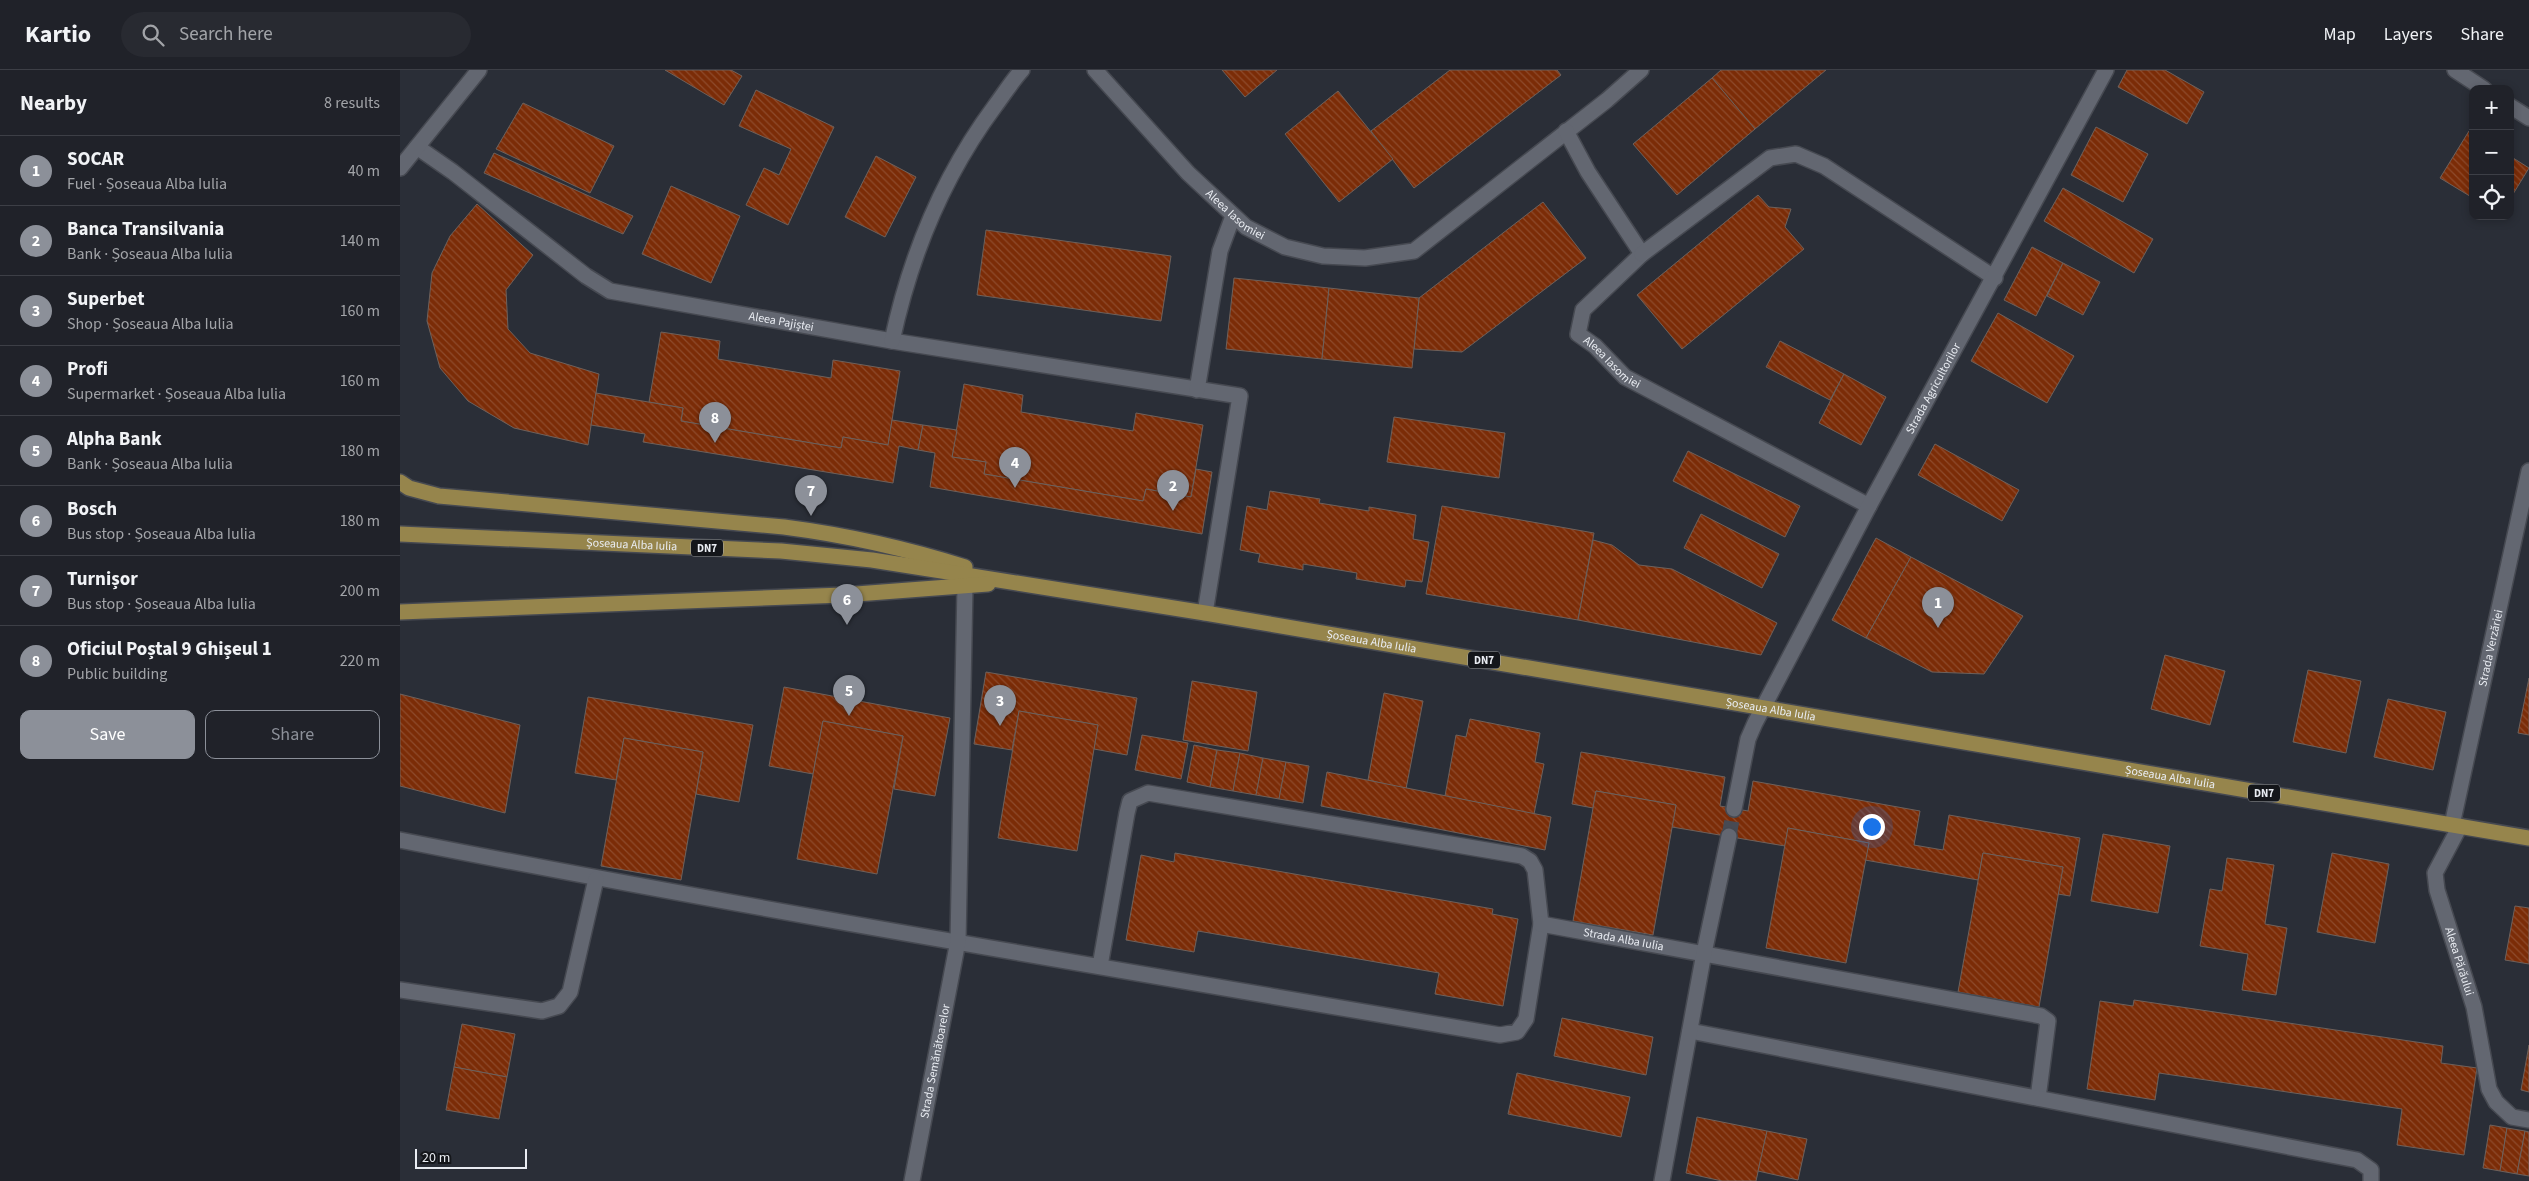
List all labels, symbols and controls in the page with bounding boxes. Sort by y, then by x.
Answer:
search box [121,12,471,57]
text: Kartio [25,17,91,52]
icon: search [139,21,167,49]
text: Search here [179,21,273,48]
text: Map [2324,22,2356,47]
text: Layers [2384,22,2433,47]
text: Share [2461,22,2504,47]
map controls [2469,85,2514,220]
button: + [2469,85,2514,130]
text: Nearby [20,88,87,118]
text: 8 results [324,92,380,114]
button: − [2469,130,2514,175]
text: SOCAR [67,146,124,173]
text: 1 [32,160,40,182]
text: 40 m [348,160,380,182]
text: Fuel · Șoseaua Alba Iulia [67,173,227,195]
button: locate [2469,175,2514,220]
street label: Aleea Iasomiei [1202,185,1268,244]
text: Banca Transilvania [67,216,224,243]
text: 2 [32,230,40,252]
text: 140 m [340,230,380,252]
text: Bank · Șoseaua Alba Iulia [67,243,233,265]
text: Superbet [67,286,144,313]
text: 3 [32,300,40,322]
text: 160 m [340,300,380,322]
street label: Aleea Pajiștei [748,307,815,335]
text: Shop · Șoseaua Alba Iulia [67,313,233,335]
street label: Aleea Iasomiei [1580,332,1644,392]
street label: Strada Agricultorilor [1901,339,1965,437]
text: Profi [67,356,108,383]
text: 4 [32,370,40,392]
text: 160 m [340,370,380,392]
text: Supermarket · Șoseaua Alba Iulia [67,383,286,405]
pin: 8 [699,402,731,443]
text: Alpha Bank [67,426,162,453]
text: 5 [32,440,40,462]
text: 180 m [340,440,380,462]
pin: 4 [999,447,1031,488]
text: Bank · Șoseaua Alba Iulia [67,453,233,475]
pin: 2 [1157,470,1189,511]
pin: 7 [795,475,827,516]
text: Bosch [67,496,117,523]
text: 6 [32,510,40,532]
text: 180 m [340,510,380,532]
text: Bus stop · Șoseaua Alba Iulia [67,523,256,545]
street label: Șoseaua Alba Iulia [586,534,678,555]
road number: DN7 [691,539,723,556]
text: Turnișor [67,566,138,593]
text: 7 [32,580,40,602]
text: 200 m [340,580,380,602]
pin: 6 [831,584,863,625]
pin: 1 [1922,587,1954,628]
text: Bus stop · Șoseaua Alba Iulia [67,593,256,615]
street label: Strada Verzăriei [2474,608,2507,688]
street label: Șoseaua Alba Iulia [1325,625,1418,657]
text: Oficiul Poștal 9 Ghișeul 1 [67,636,272,663]
text: 8 [32,650,40,672]
text: 220 m [340,650,380,672]
road number: DN7 [1468,652,1500,668]
text: Public building [67,663,167,685]
pin: 5 [833,675,865,716]
pin: 3 [984,685,1016,726]
street label: Șoseaua Alba Iulia [1725,693,1817,725]
button: Save [20,710,195,759]
button: Share [205,710,380,759]
street label: Șoseaua Alba Iulia [2124,761,2216,793]
road number: DN7 [2248,784,2280,801]
your location [1859,814,1885,840]
street label: Strada Alba Iulia [1582,923,1665,955]
street label: Aleea Părăului [2441,925,2478,998]
street label: Strada Semănătoarelor [916,1002,954,1120]
scale bar [415,1146,528,1169]
text: 20 m [422,1148,450,1168]

